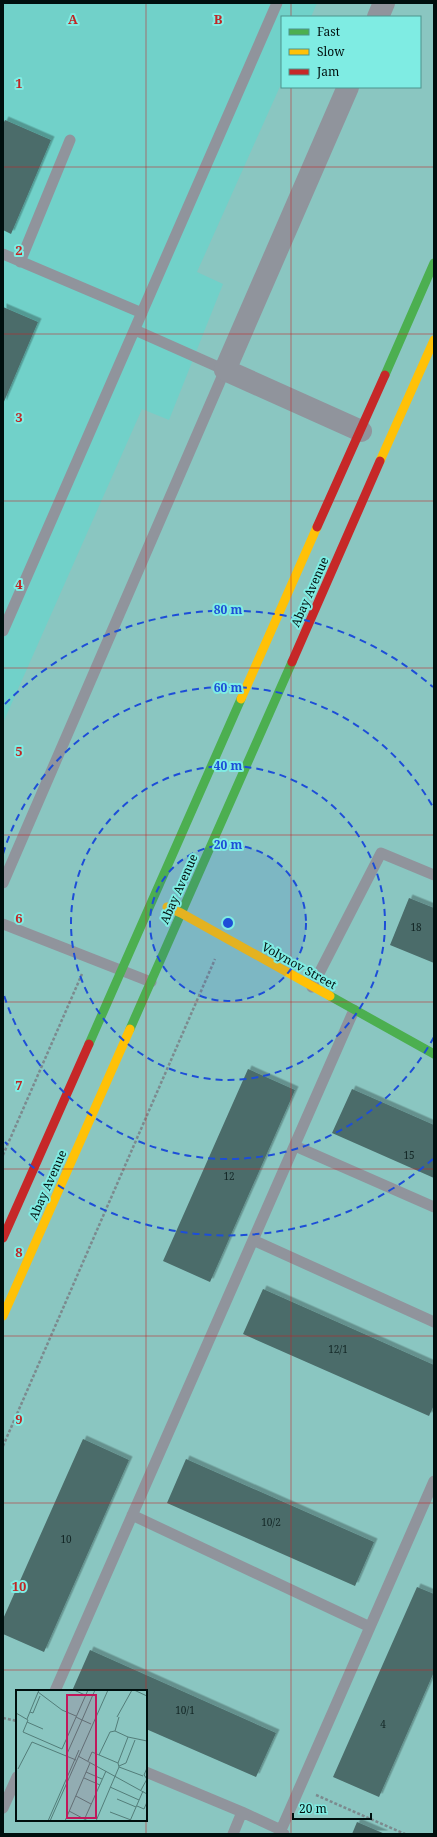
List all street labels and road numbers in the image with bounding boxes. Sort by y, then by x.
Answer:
street label: Abay Avenue [286,554,333,630]
street label: Abay Avenue [155,851,202,927]
street label: Volynov Street [259,938,340,993]
street label: Abay Avenue [24,1147,71,1223]

